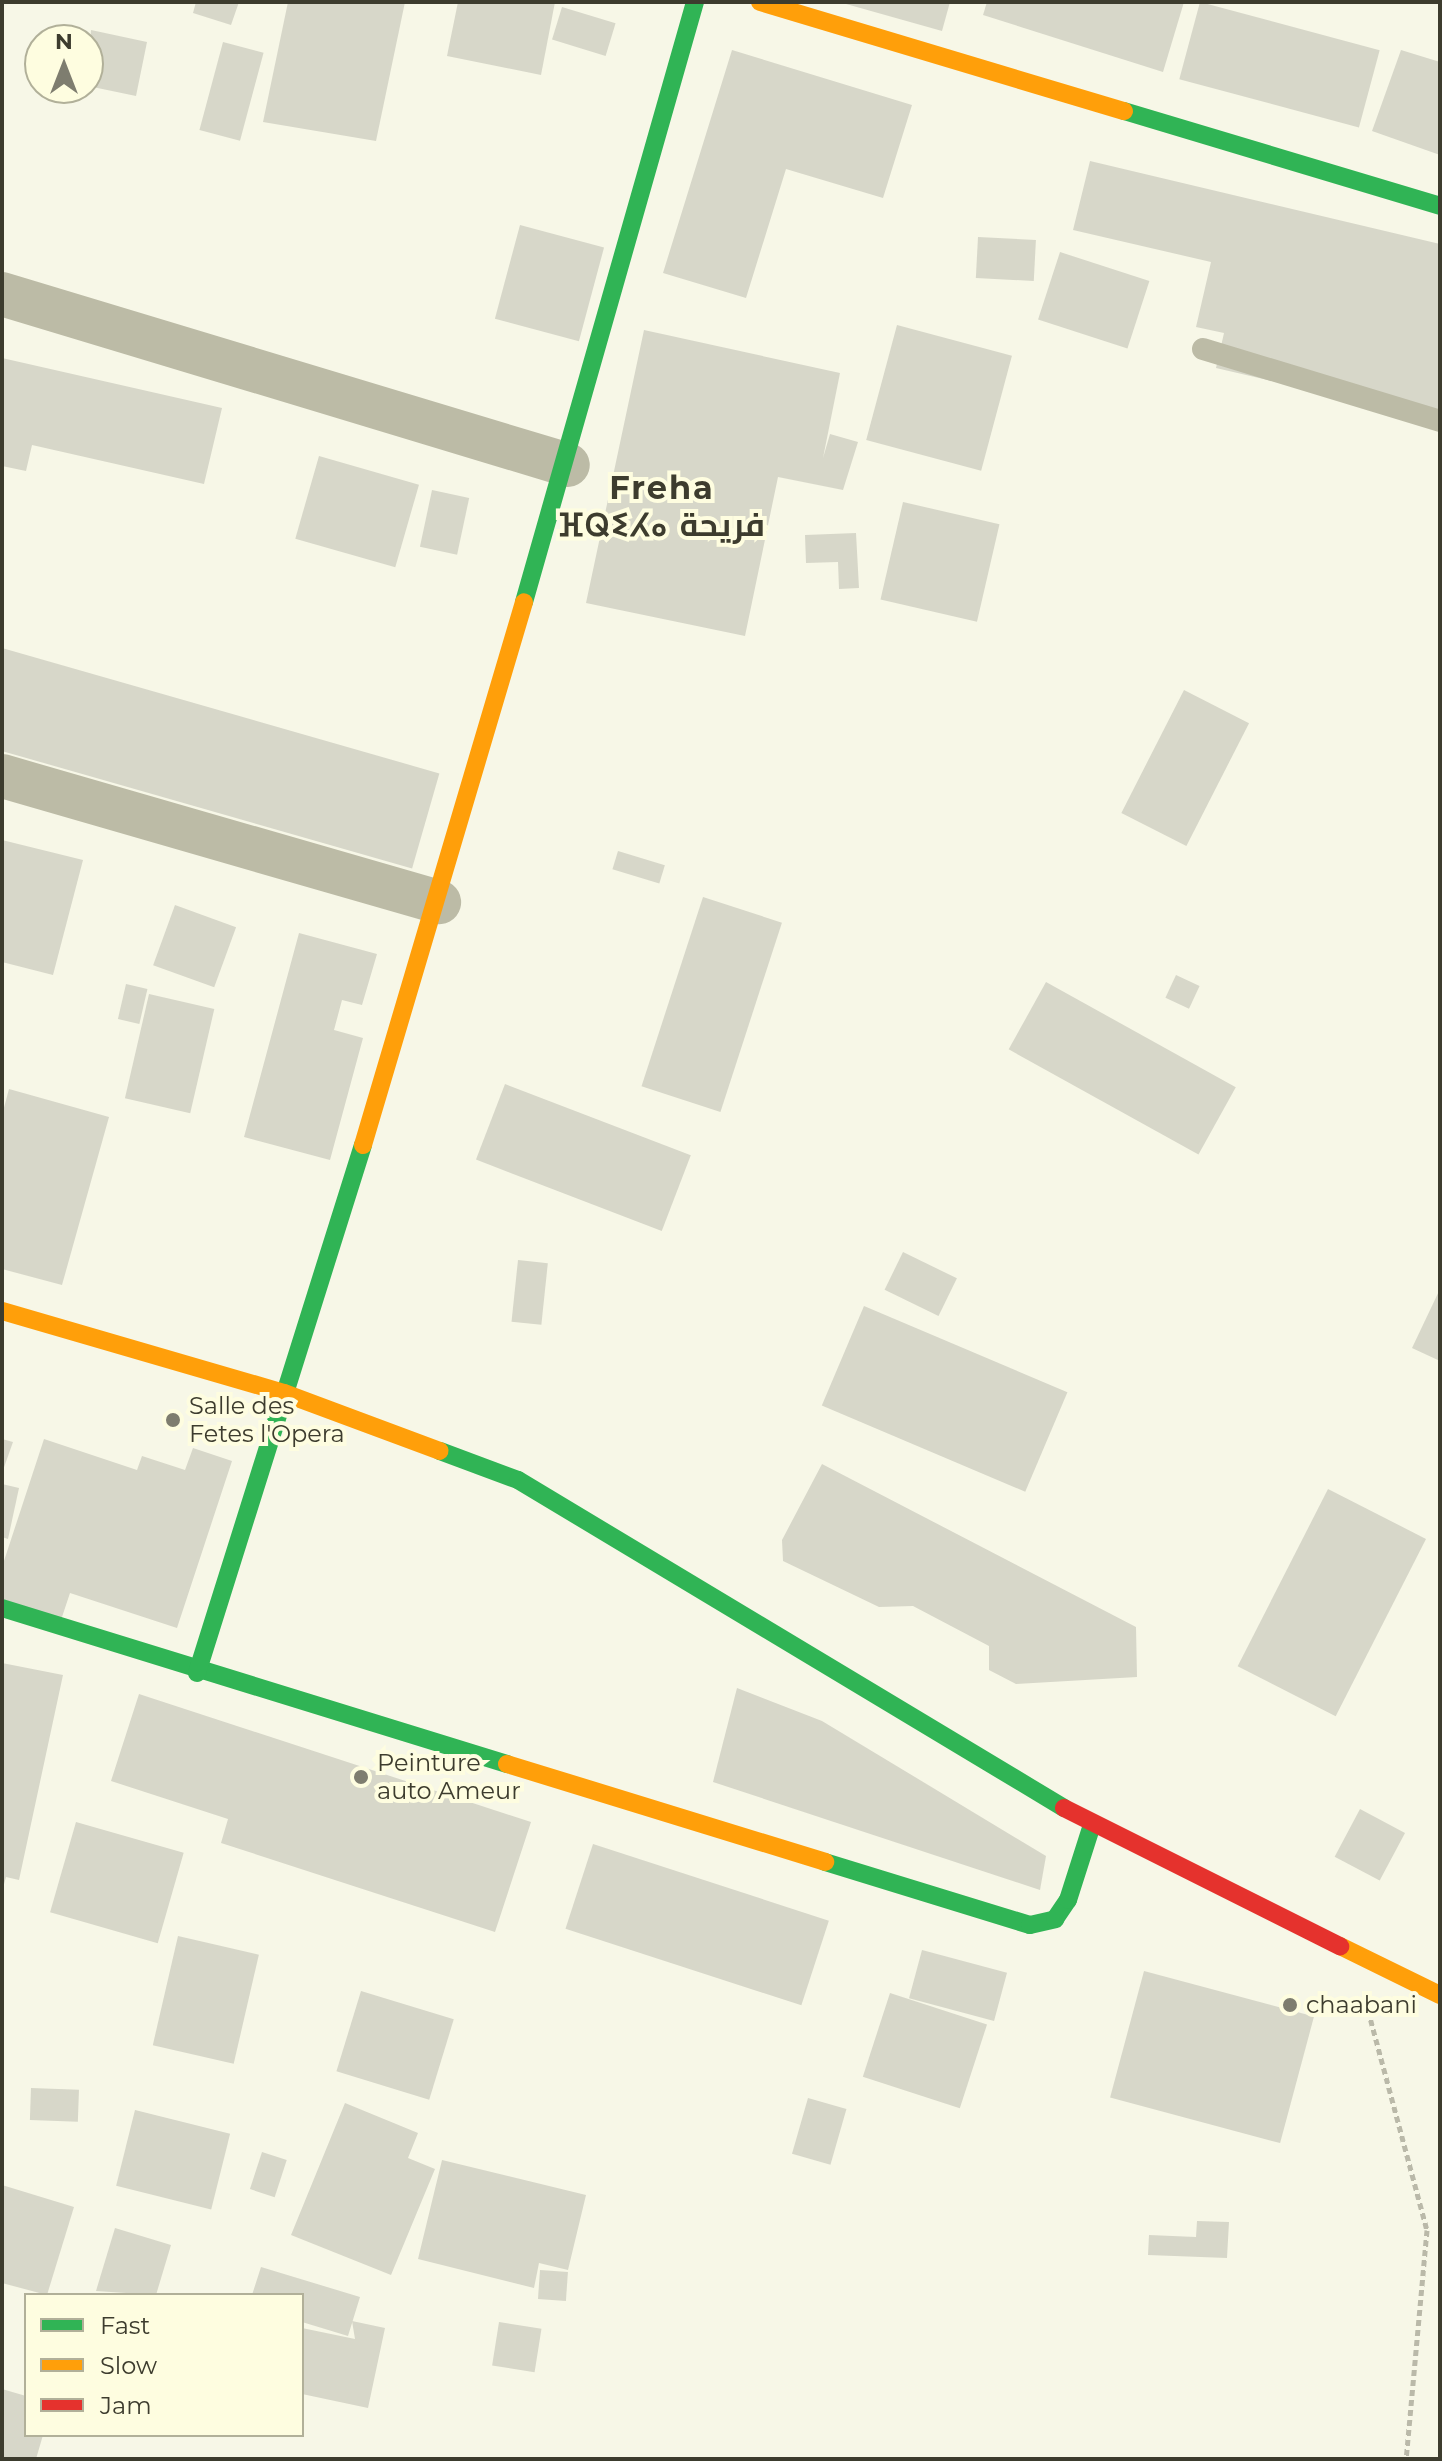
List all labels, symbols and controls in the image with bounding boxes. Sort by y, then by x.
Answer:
north arrow [24,24,104,104]
text: N [55,28,73,55]
district label: Freha ⴼⵕⵉⵃⴰ فريحة [565,470,759,545]
place label: Salle des Fetes l'Opera [189,1392,345,1448]
marker: Salle des Fetes l'Opera [164,1411,182,1429]
place label: Peinture auto Ameur [377,1749,521,1805]
marker: Peinture auto Ameur [352,1768,370,1786]
place label: chaabani [1306,1991,1417,2019]
marker: chaabani [1281,1996,1299,2014]
legend [24,2293,304,2437]
text: Fast [100,2311,150,2340]
text: Slow [100,2351,157,2380]
text: Jam [100,2391,152,2420]

